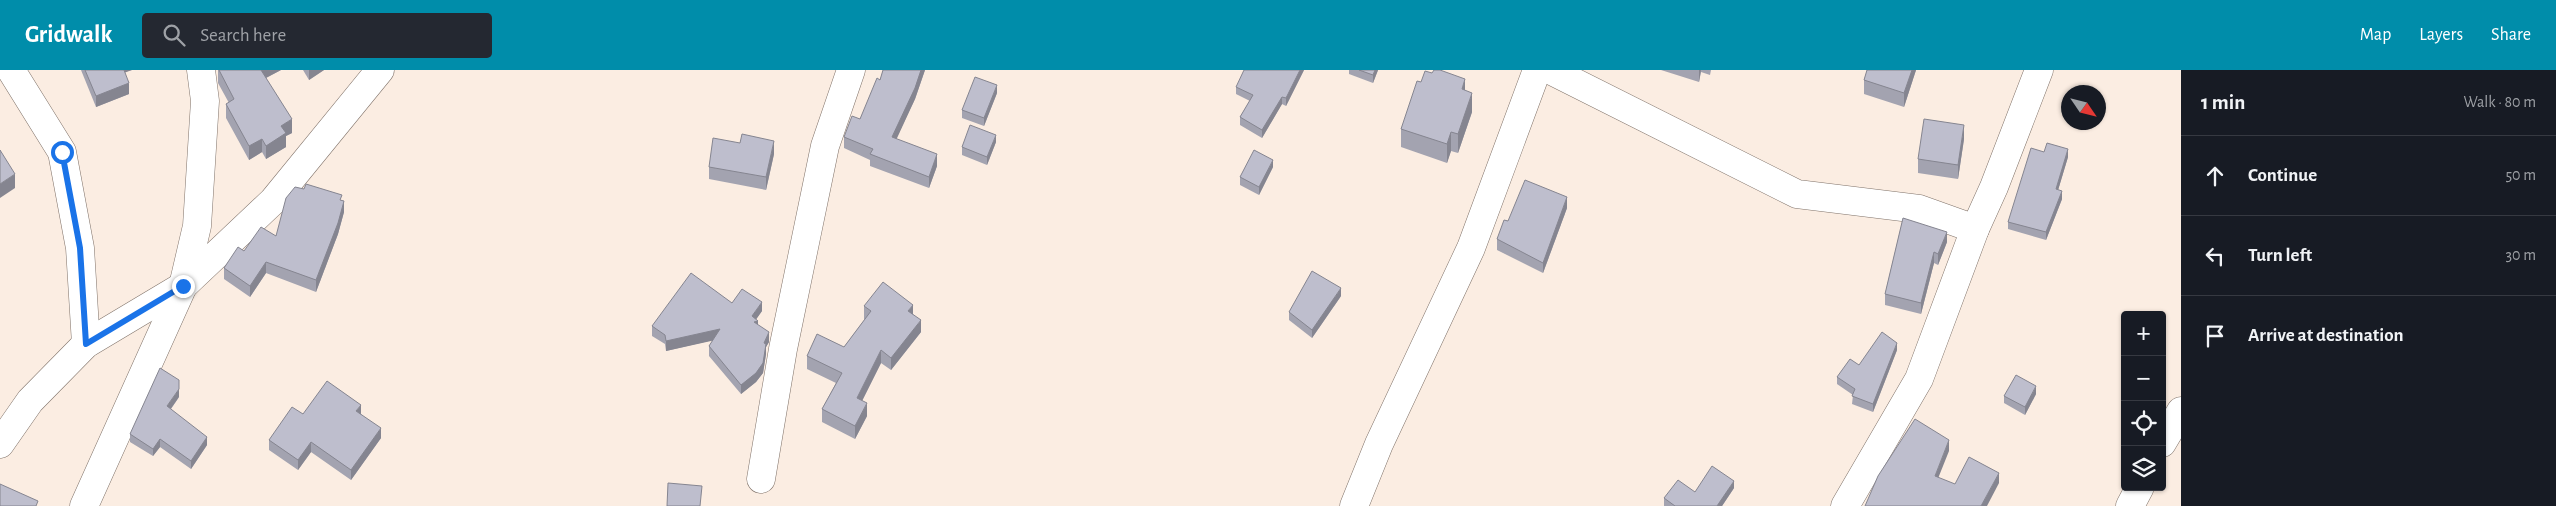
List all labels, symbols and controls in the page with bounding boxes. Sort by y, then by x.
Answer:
search box [142,13,492,58]
icon: search [160,21,188,49]
text: Gridwalk [25,23,112,47]
text: Search here [200,26,286,45]
text: Map [2360,26,2391,44]
text: Layers [2419,26,2463,44]
text: Share [2491,26,2531,44]
north arrow [2061,85,2106,130]
text: 1 min [2201,92,2245,113]
text: Walk · 80 m [2464,94,2536,110]
route start [51,141,74,164]
icon: ahead [2201,162,2229,190]
text: Continue [2248,166,2317,185]
text: 50 m [2505,167,2536,183]
icon: left [2201,242,2229,270]
text: Turn left [2248,246,2312,265]
text: 30 m [2506,247,2536,263]
route end [172,275,195,298]
map controls [2121,311,2166,491]
button: + [2121,311,2166,356]
icon: arrive [2201,322,2229,350]
text: Arrive at destination [2248,326,2404,345]
button: − [2121,356,2166,401]
button: locate [2121,401,2166,446]
button: layers [2121,446,2166,491]

